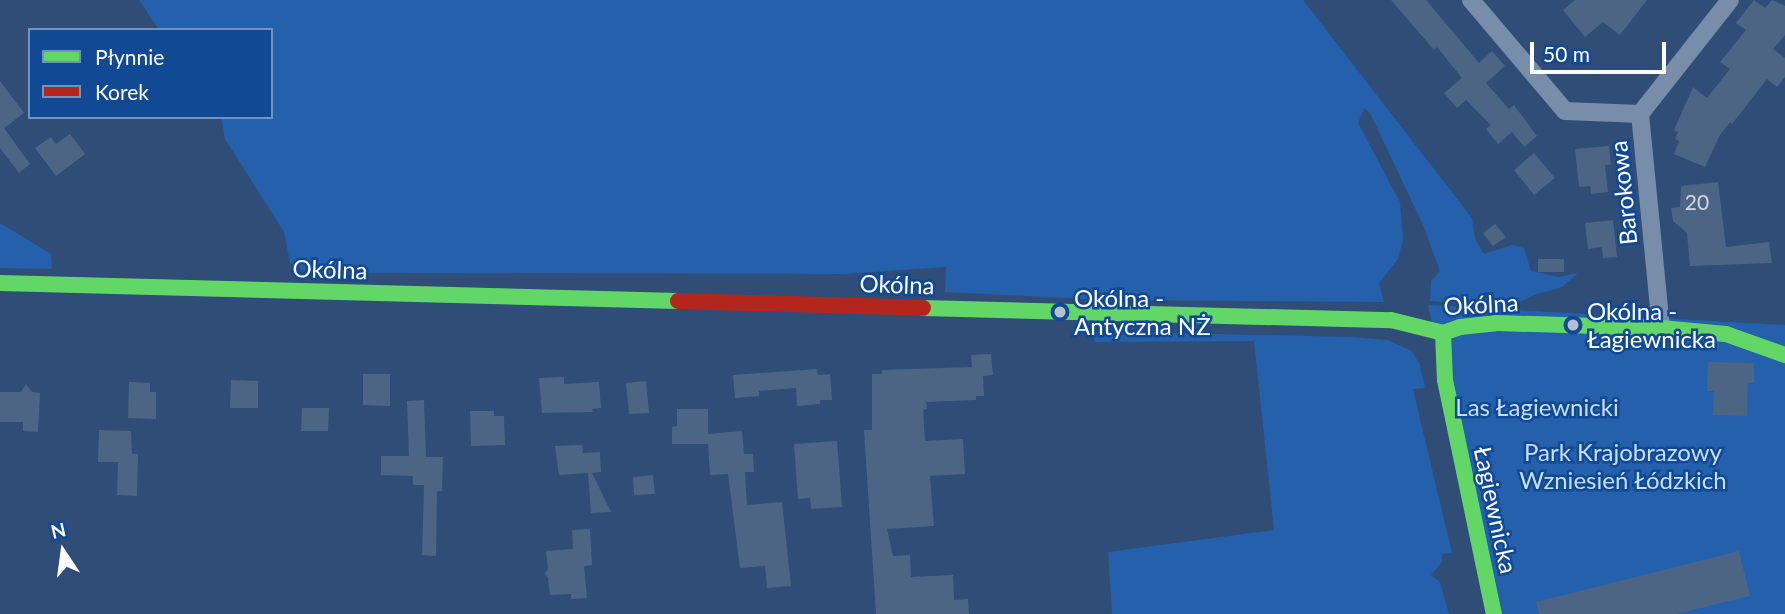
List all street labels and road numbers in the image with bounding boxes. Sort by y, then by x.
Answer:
street label: Barokowa [1603,139,1643,247]
street label: Okólna [292,253,368,285]
street label: Okólna [859,268,935,300]
street label: Okólna [1443,288,1519,320]
street label: Łagiewnicka [1469,444,1523,576]

